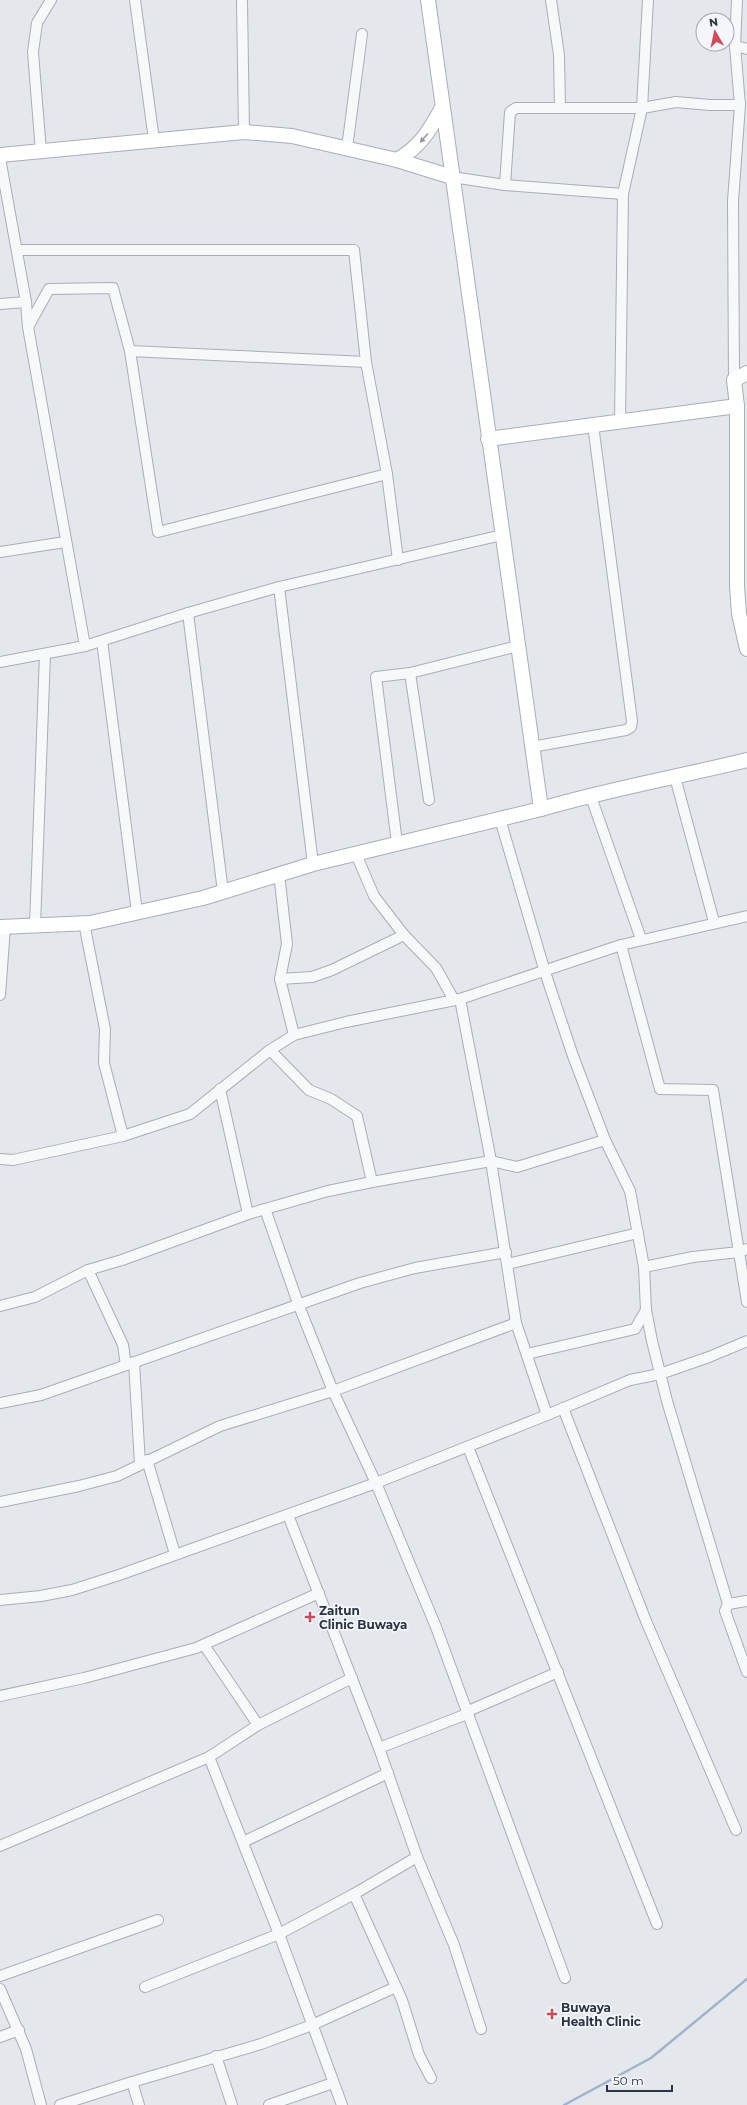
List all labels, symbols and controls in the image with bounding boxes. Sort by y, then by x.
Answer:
north arrow [695,12,735,52]
text: N [708,15,719,30]
one-way arrow [420,132,429,143]
place label: Zaitun Clinic Buwaya [319,1603,407,1632]
marker: Zaitun Clinic Buwaya [304,1611,316,1623]
place label: Buwaya Health Clinic [561,2000,641,2029]
marker: Buwaya Health Clinic [546,2008,558,2020]
scale bar [607,2067,672,2093]
text: 50 m [613,2073,644,2088]

